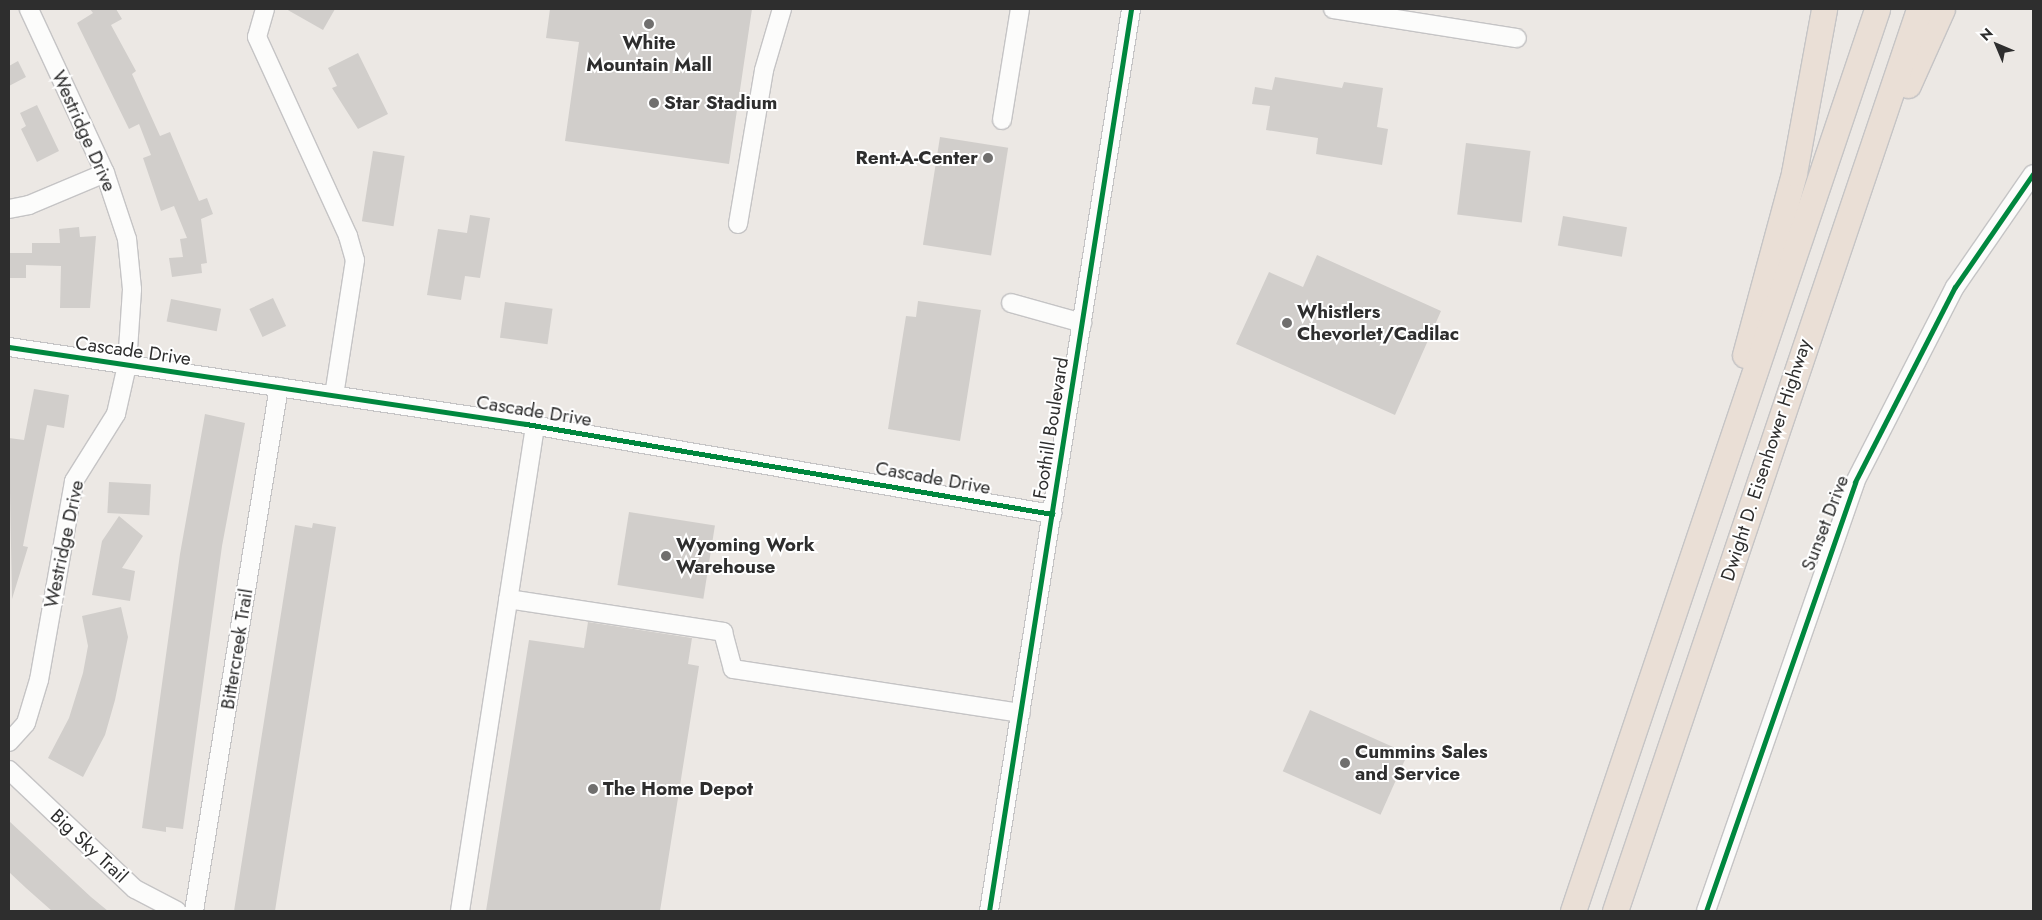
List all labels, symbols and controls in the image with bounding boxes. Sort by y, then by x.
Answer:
marker: White Mountain Mall [643,18,655,30]
north arrow [1972,20,2022,70]
text: N [1975,23,1997,45]
place label: White Mountain Mall [586,32,712,76]
street label: Westridge Drive [47,67,121,195]
place label: Star Stadium [664,92,777,114]
marker: Star Stadium [648,97,660,109]
place label: Rent-A-Center [856,147,978,169]
marker: Rent-A-Center [982,152,994,164]
place label: Whistlers Chevorlet/Cadilac [1297,301,1459,345]
marker: Whistlers Chevorlet/Cadilac [1281,317,1293,329]
street label: Cascade Drive [74,332,192,370]
street label: Dwight D. Eisenhower Highway [1716,336,1816,584]
street label: Foothill Boulevard [1029,355,1073,501]
street label: Cascade Drive [475,391,593,431]
street label: Cascade Drive [874,457,992,499]
street label: Sunset Drive [1796,472,1854,574]
street label: Westridge Drive [39,478,89,610]
place label: Wyoming Work Warehouse [676,534,815,578]
marker: Wyoming Work Warehouse [660,550,672,562]
street label: Bittercreek Trail [216,587,258,711]
place label: Cummins Sales and Service [1355,741,1488,785]
marker: Cummins Sales and Service [1339,757,1351,769]
place label: The Home Depot [603,778,753,800]
marker: The Home Depot [587,783,599,795]
street label: Big Sky Trail [46,804,132,888]

